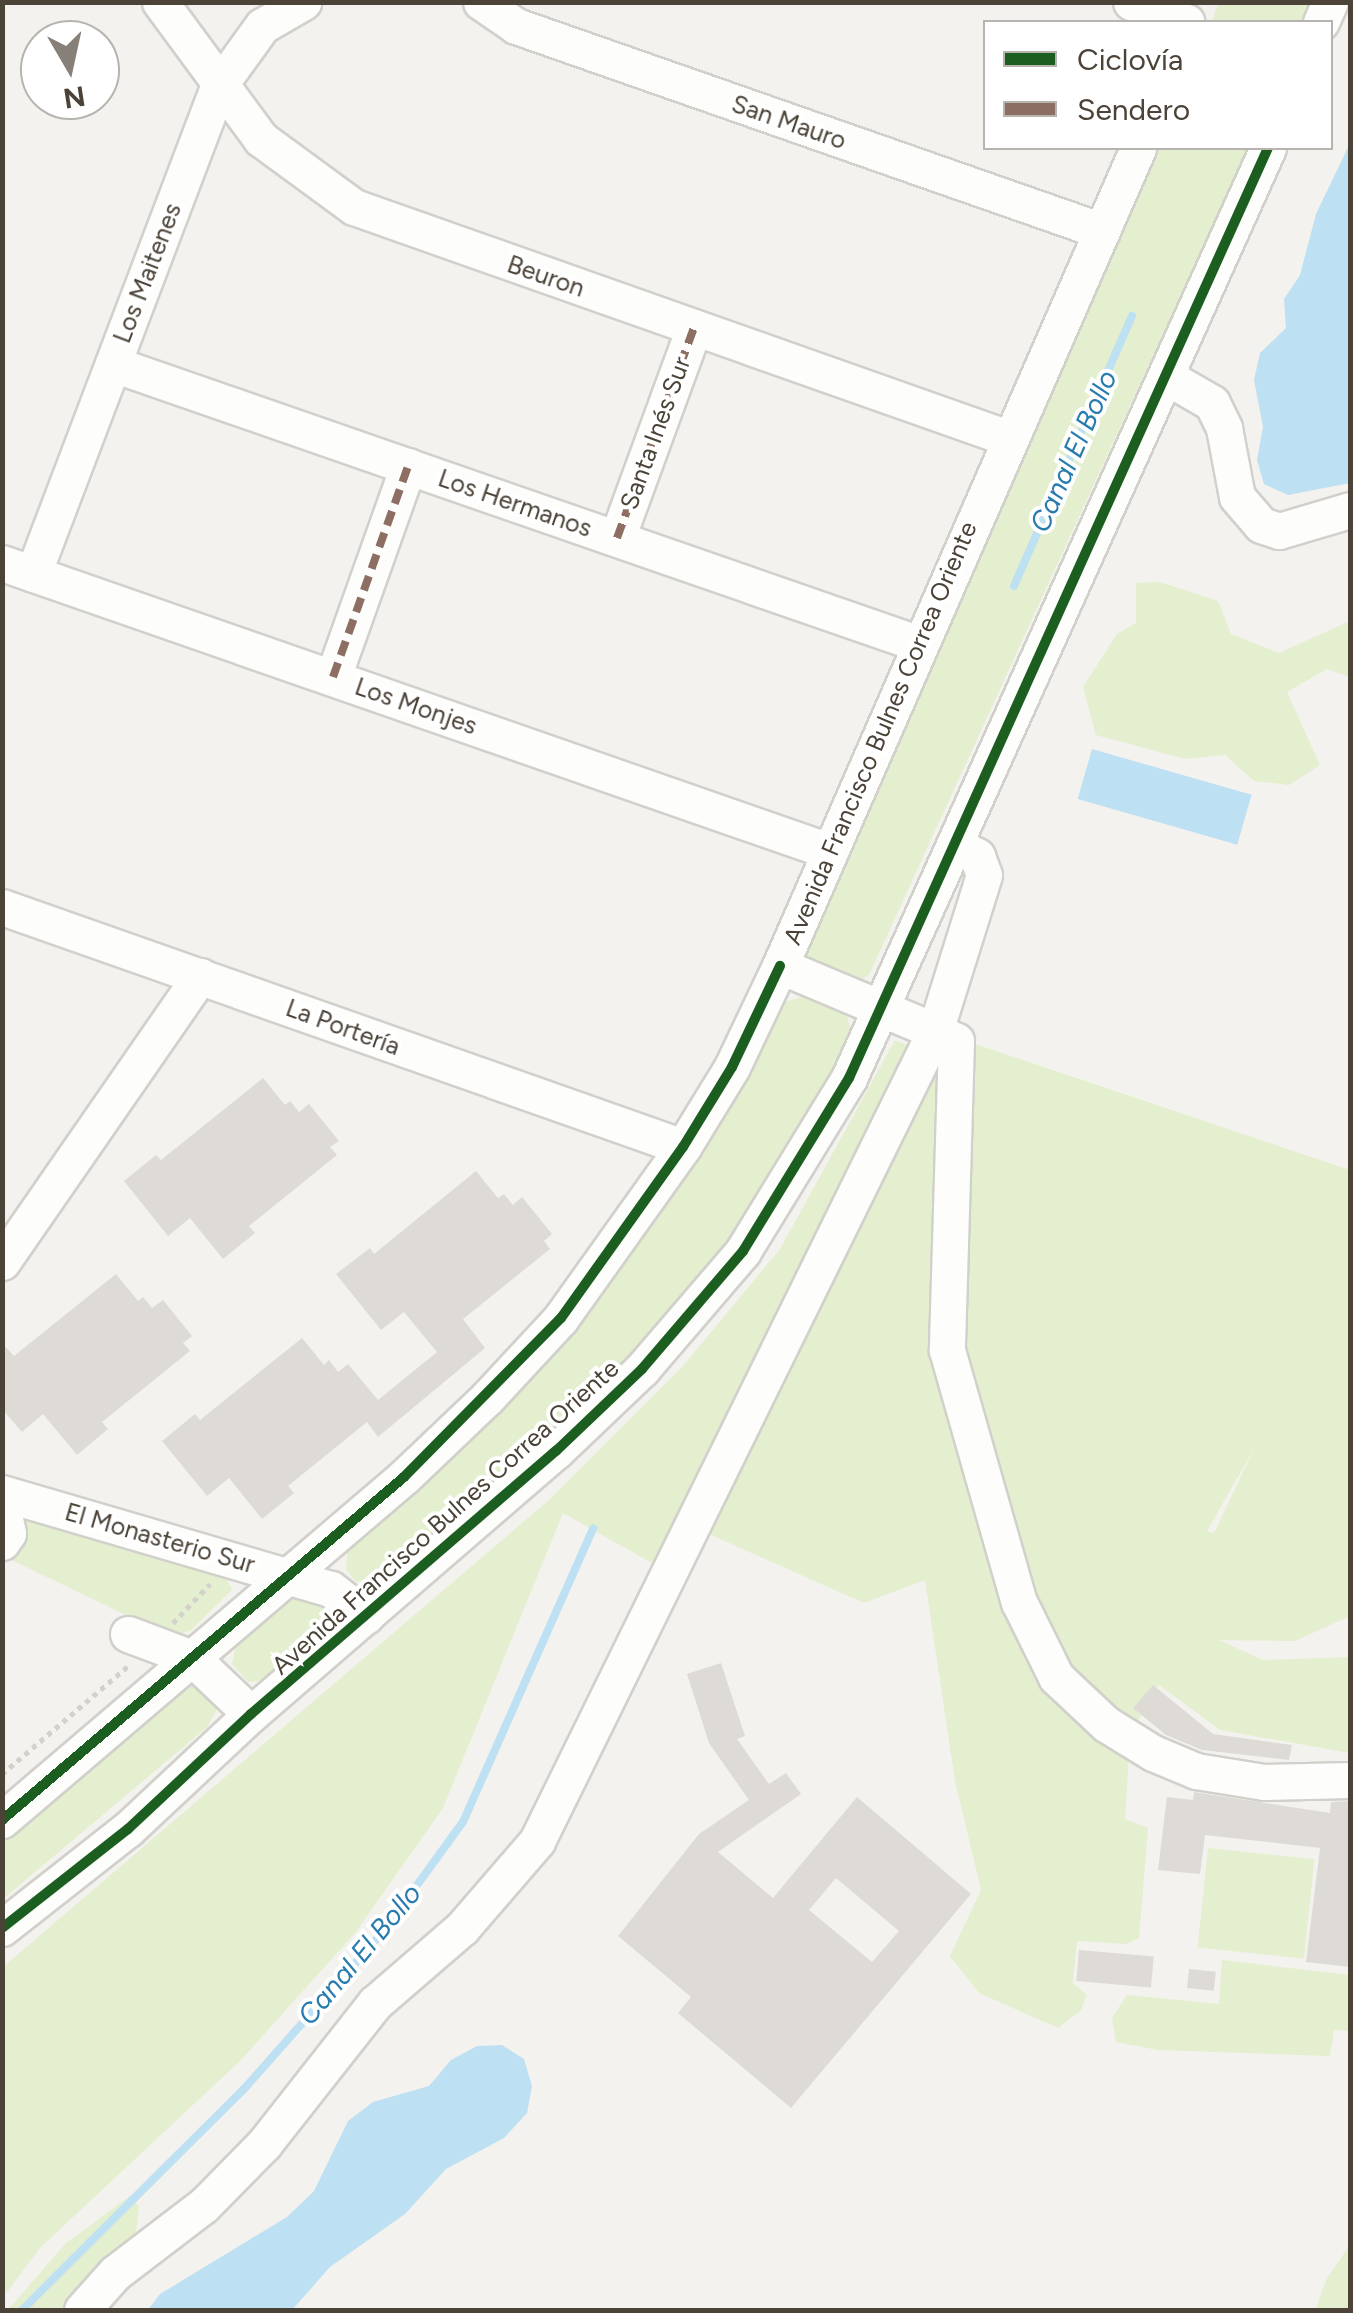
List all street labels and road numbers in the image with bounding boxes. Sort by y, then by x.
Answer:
street label: San Mauro [728,88,850,156]
street label: Los Maitenes [107,199,187,347]
street label: Beuron [503,249,589,303]
street label: Santa Inés Sur [613,353,697,513]
street label: Los Hermanos [434,463,596,543]
street label: Avenida Francisco Bulnes Correa Oriente [777,517,983,949]
street label: Los Monjes [351,671,481,741]
street label: La Portería [282,993,404,1061]
street label: Avenida Francisco Bulnes Correa Oriente [265,1353,625,1681]
street label: El Monasterio Sur [62,1497,258,1579]

